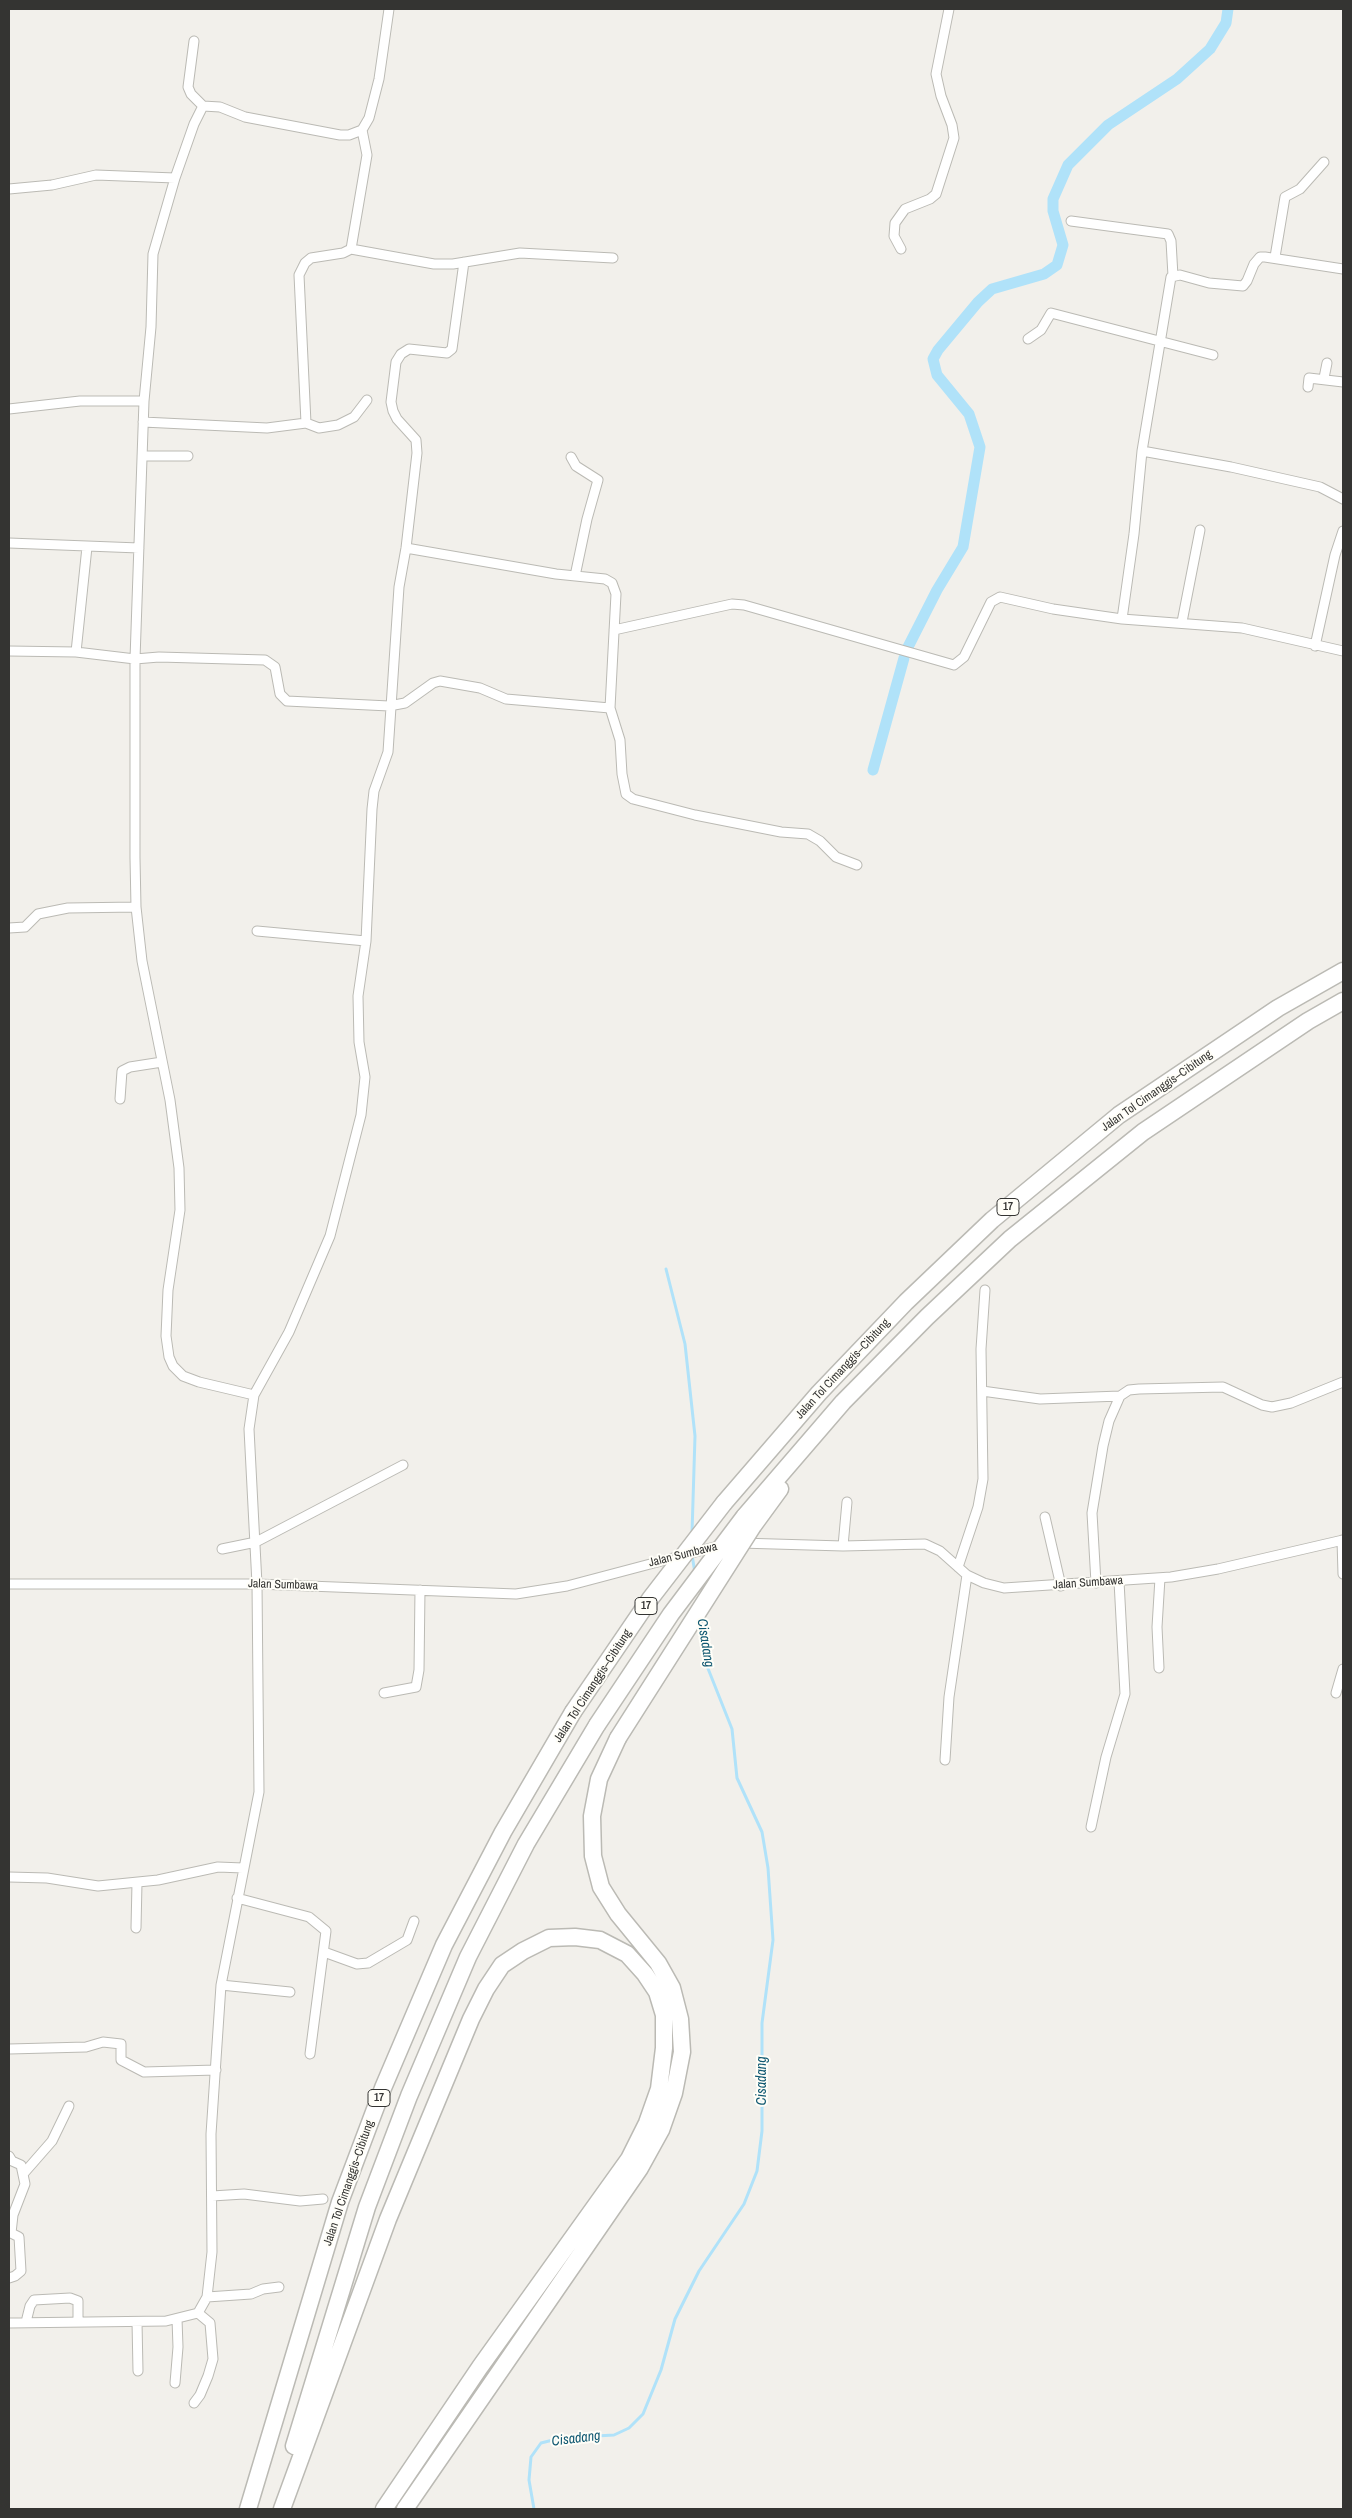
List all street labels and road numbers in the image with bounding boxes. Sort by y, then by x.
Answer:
street label: Jalan Tol Cimanggis–Cibitung [1099,1047,1215,1135]
road number: 17 [997,1198,1019,1216]
street label: Jalan Tol Cimanggis–Cibitung [793,1316,893,1422]
street label: Jalan Sumbawa [647,1540,719,1570]
street label: Jalan Sumbawa [1053,1573,1123,1593]
street label: Jalan Sumbawa [248,1577,318,1593]
road number: 17 [635,1598,657,1614]
street label: Jalan Tol Cimanggis–Cibitung [551,1627,635,1745]
road number: 17 [368,2090,390,2106]
street label: Jalan Tol Cimanggis–Cibitung [321,2118,377,2248]

